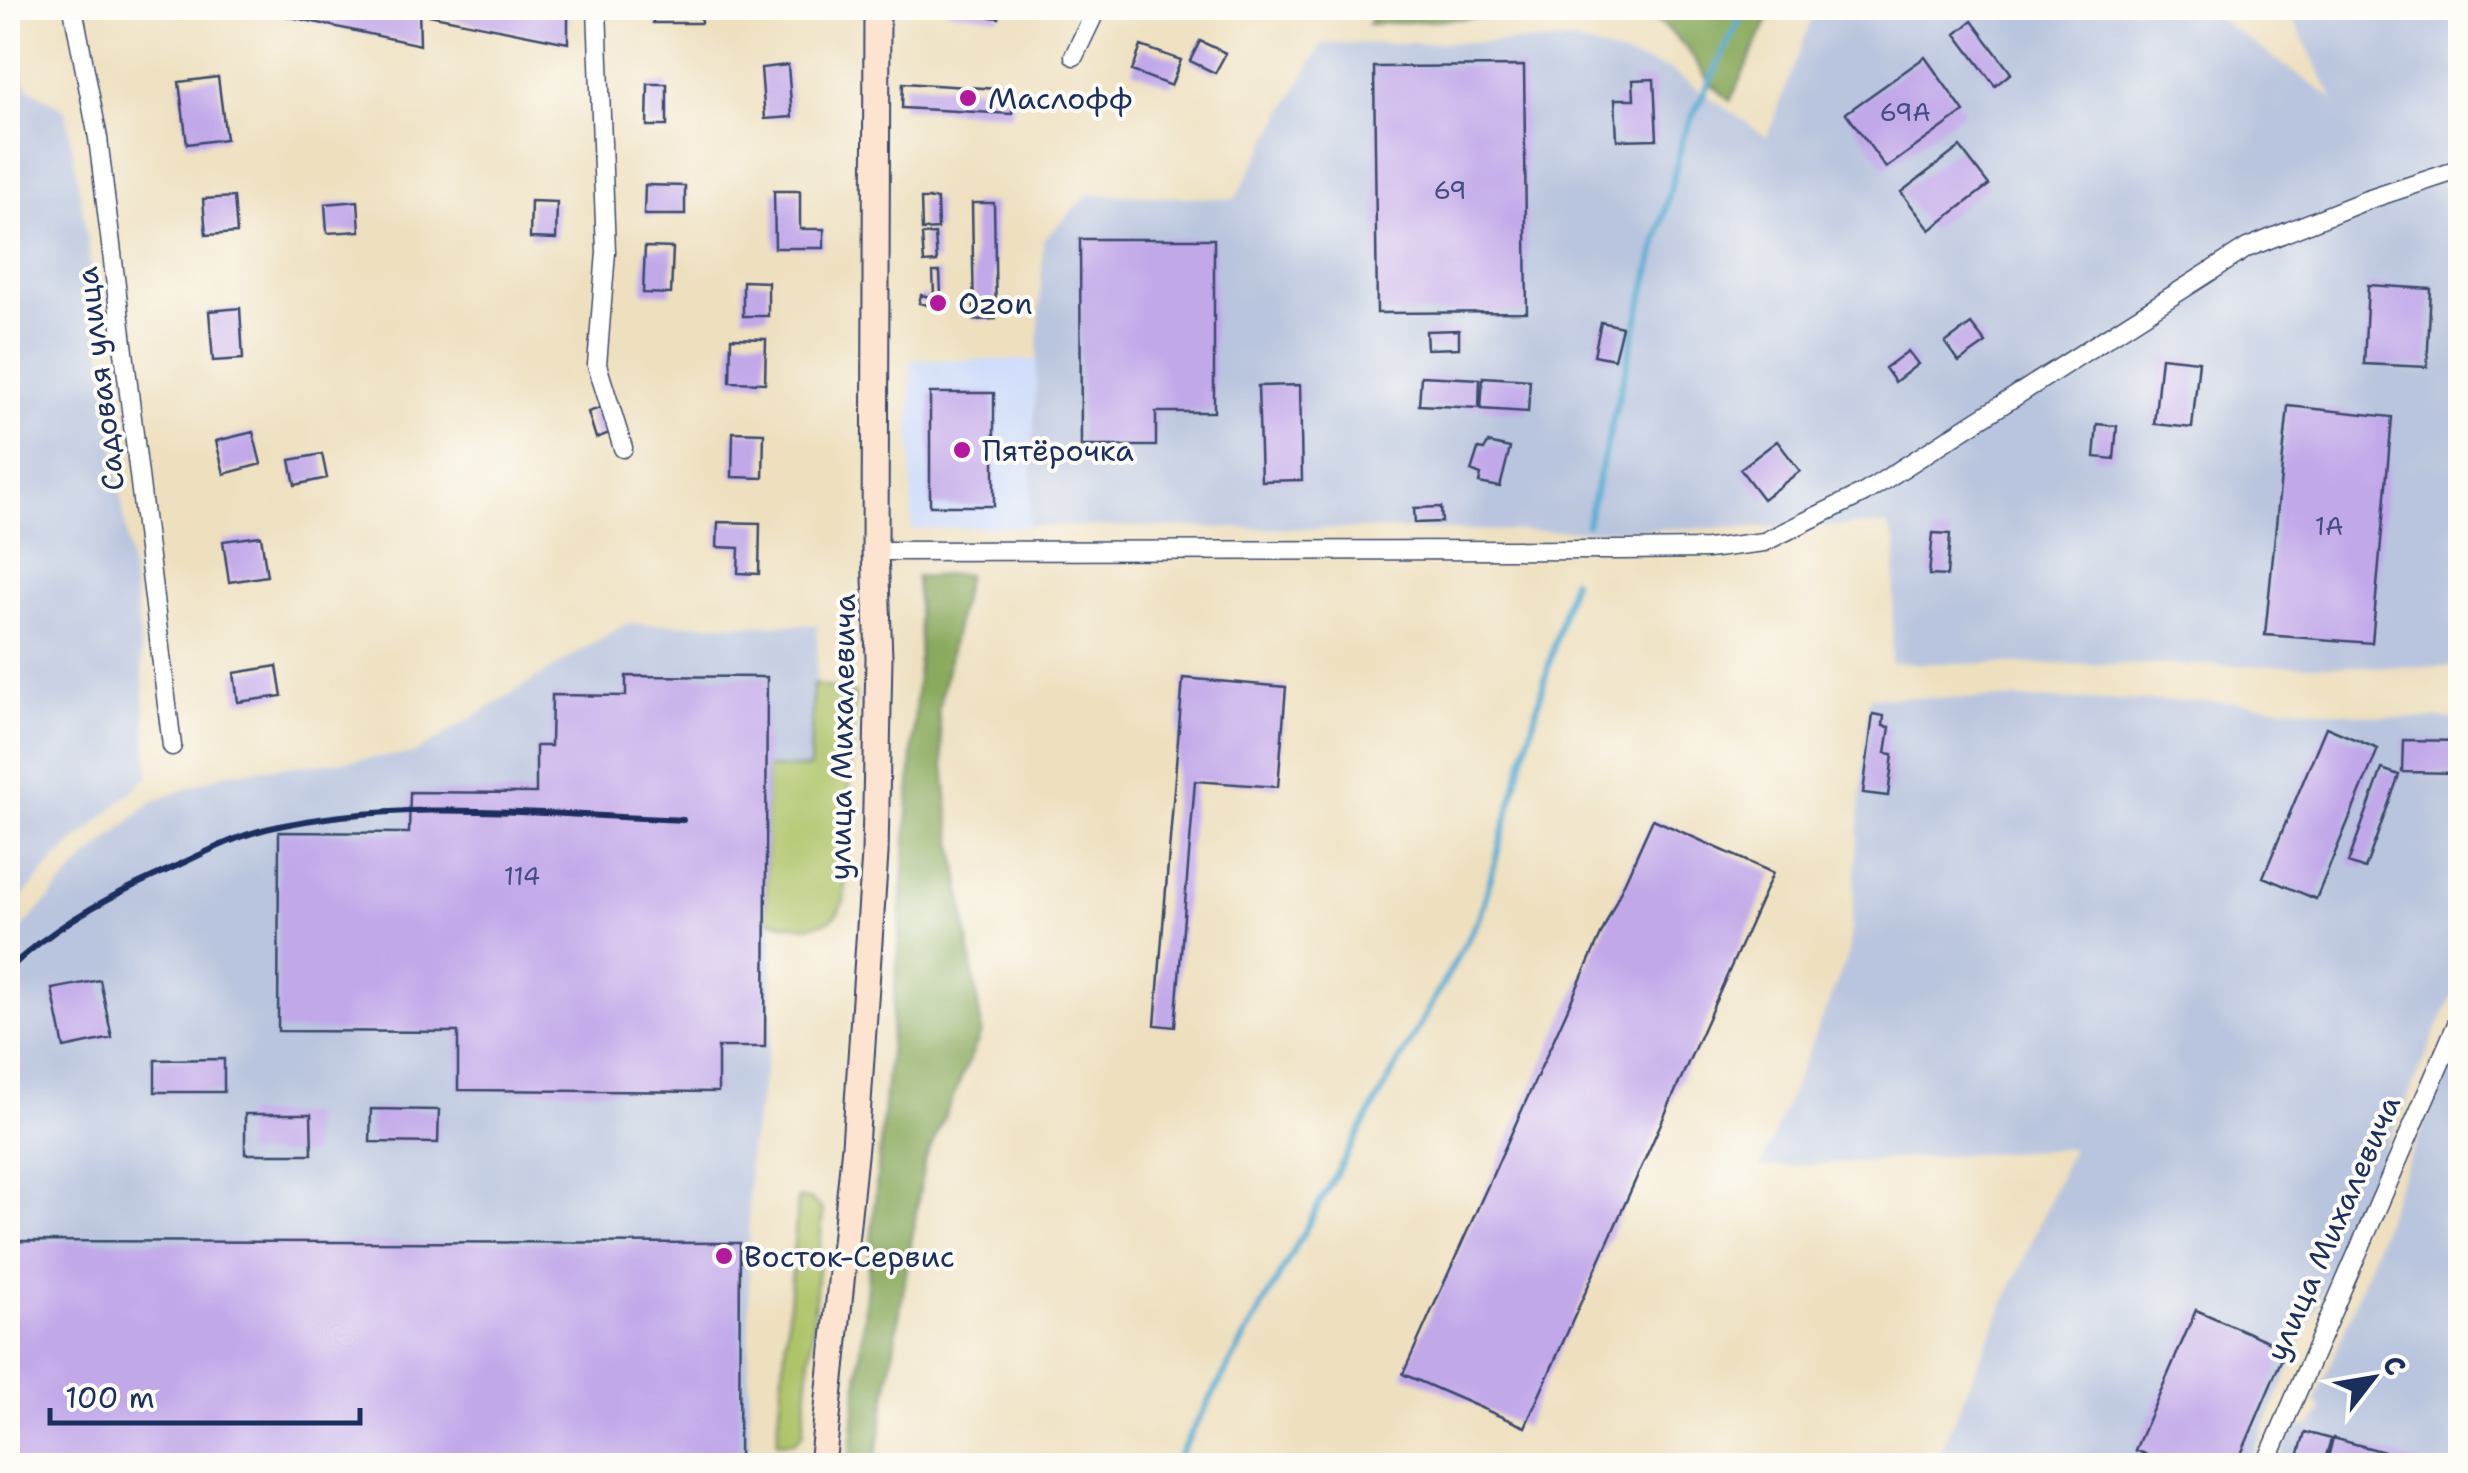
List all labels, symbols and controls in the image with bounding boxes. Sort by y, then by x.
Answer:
place label: Маслофф [988,78,1132,119]
marker: Маслофф [957,87,979,109]
house number: 69А [1879,95,1931,129]
house number: 69 [1433,173,1467,207]
street label: Садовая улица [66,264,134,493]
place label: Ozon [958,283,1033,324]
marker: Ozon [927,292,949,314]
place label: Пятёрочка [982,430,1134,471]
marker: Пятёрочка [951,439,973,461]
house number: 1А [2315,509,2343,543]
street label: улица Михалевича [819,593,865,881]
house number: 114 [504,859,540,893]
street label: улица Михалевича [2256,1088,2410,1367]
place label: Восток-Сервис [744,1236,955,1277]
marker: Восток-Сервис [713,1245,735,1267]
north arrow [2323,1328,2423,1428]
text: С [2374,1348,2415,1382]
scale bar [50,1363,360,1425]
text: 100 m [65,1377,155,1418]

